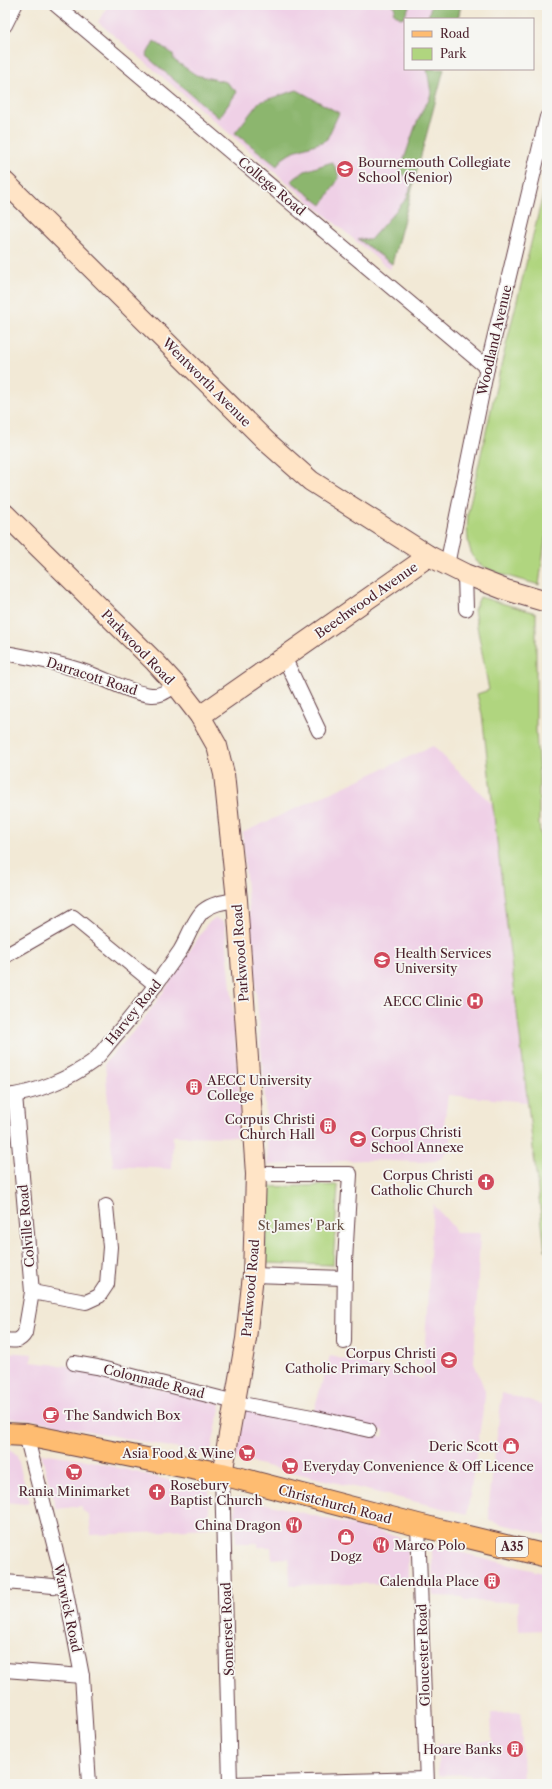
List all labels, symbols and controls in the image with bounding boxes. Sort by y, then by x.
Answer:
legend [404,18,534,70]
text: Road [440,26,470,41]
text: Park [440,46,467,61]
street label: College Road [235,153,309,219]
place label: Bournemouth Collegiate School (Senior) [358,154,511,185]
school or university icon: Bournemouth Collegiate School (Senior) [335,159,355,179]
street label: Woodland Avenue [473,283,514,398]
street label: Wentworth Avenue [159,334,255,430]
street label: Beechwood Avenue [312,559,420,641]
street label: Parkwood Road [98,606,178,688]
street label: Darracott Road [44,654,140,698]
street label: Parkwood Road [229,904,251,1002]
place label: Health Services University [395,945,492,976]
school or university icon: Health Services University [372,950,392,970]
street label: Harvey Road [102,976,164,1048]
hospital icon: AECC Clinic [465,991,485,1011]
place label: AECC Clinic [382,993,462,1009]
place label: AECC University College [206,1072,312,1103]
building icon: AECC University College [184,1077,204,1097]
place label: Corpus Christi Church Hall [225,1111,315,1142]
building icon: Corpus Christi Church Hall [318,1116,338,1136]
place label: Corpus Christi School Annexe [371,1124,464,1155]
school or university icon: Corpus Christi School Annexe [348,1129,368,1149]
place label: Corpus Christi Catholic Church [371,1167,473,1198]
church icon: Corpus Christi Catholic Church [476,1172,496,1192]
street label: Colville Road [14,1184,38,1268]
park label: St James' Park [258,1217,345,1233]
street label: Parkwood Road [238,1238,262,1337]
place label: Corpus Christi Catholic Primary School [285,1345,436,1376]
school or university icon: Corpus Christi Catholic Primary School [439,1350,459,1370]
street label: Colonnade Road [102,1361,206,1401]
cafe icon: The Sandwich Box [41,1405,61,1425]
place label: The Sandwich Box [64,1407,181,1423]
shop icon: Deric Scott [501,1436,521,1456]
place label: Deric Scott [429,1438,498,1454]
supermarket icon: Asia Food & Wine [237,1443,257,1463]
place label: Asia Food & Wine [121,1445,234,1461]
supermarket icon: Everyday Convenience & Off Licence [280,1456,300,1476]
place label: Everyday Convenience & Off Licence [303,1458,534,1474]
supermarket icon: Rania Minimarket [64,1462,84,1482]
place label: Rosebury Baptist Church [170,1477,263,1508]
street label: Christchurch Road [277,1481,393,1527]
church icon: Rosebury Baptist Church [147,1482,167,1502]
place label: Rania Minimarket [18,1483,130,1499]
restaurant icon: China Dragon [284,1515,304,1535]
place label: China Dragon [195,1517,281,1533]
shop icon: Dogz [336,1527,356,1547]
restaurant icon: Marco Polo [371,1535,391,1555]
place label: Marco Polo [394,1537,466,1553]
road number: A35 [496,1537,528,1557]
place label: Dogz [330,1548,362,1564]
street label: Warwick Road [51,1561,85,1654]
building icon: Calendula Place [482,1571,502,1591]
place label: Calendula Place [379,1573,479,1589]
street label: Somerset Road [217,1582,237,1676]
street label: Gloucester Road [413,1603,433,1707]
building icon: Hoare Banks [505,1739,525,1759]
place label: Hoare Banks [423,1741,502,1757]

